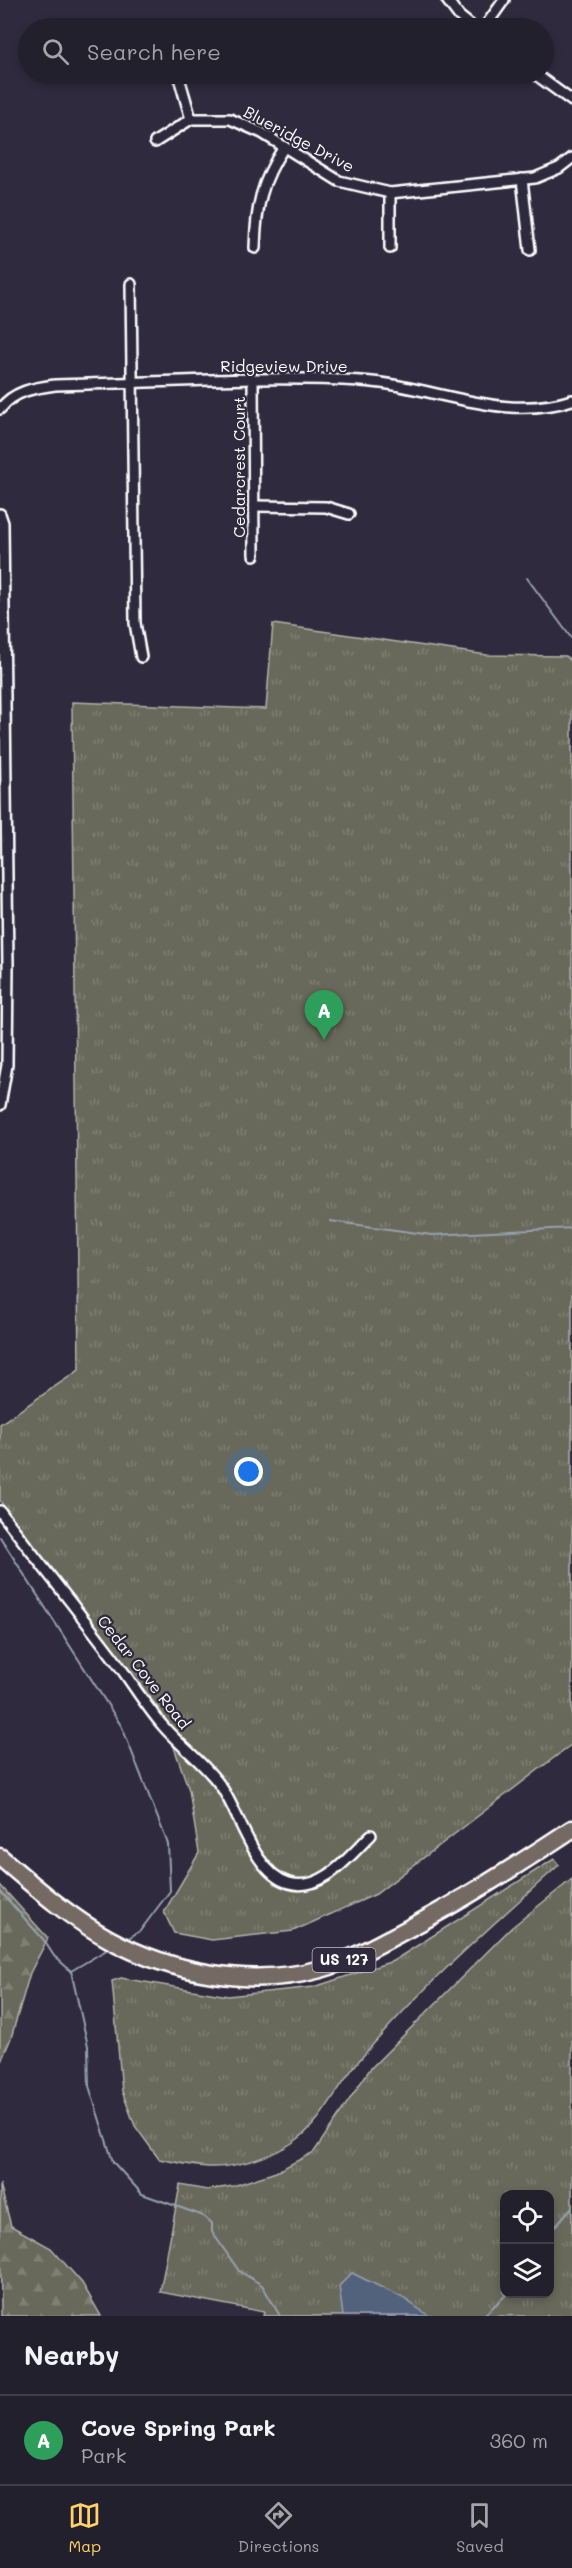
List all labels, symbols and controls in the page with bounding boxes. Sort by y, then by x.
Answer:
search box [18,18,554,84]
icon: search [39,35,72,68]
text: Search here [87,37,221,66]
street label: Blueridge Drive [240,101,358,177]
street label: Ridgeview Drive [220,355,348,376]
street label: Cedarcrest Court [228,396,249,538]
pin: A [304,990,344,1040]
your location [234,1457,263,1486]
street label: Cedar Cove Road [93,1611,195,1733]
road number: US 127 [312,1948,376,1972]
map controls [500,2190,554,2298]
button: locate [500,2190,554,2244]
button: layers [500,2244,554,2298]
text: Nearby [24,2338,119,2372]
text: Cove Spring Park [81,2413,276,2442]
text: A [37,2427,50,2453]
text: 360 m [490,2427,548,2453]
text: Park [81,2442,126,2468]
tab: Map [68,2499,101,2556]
tab: Directions [238,2499,319,2556]
tab: Saved [456,2499,504,2556]

